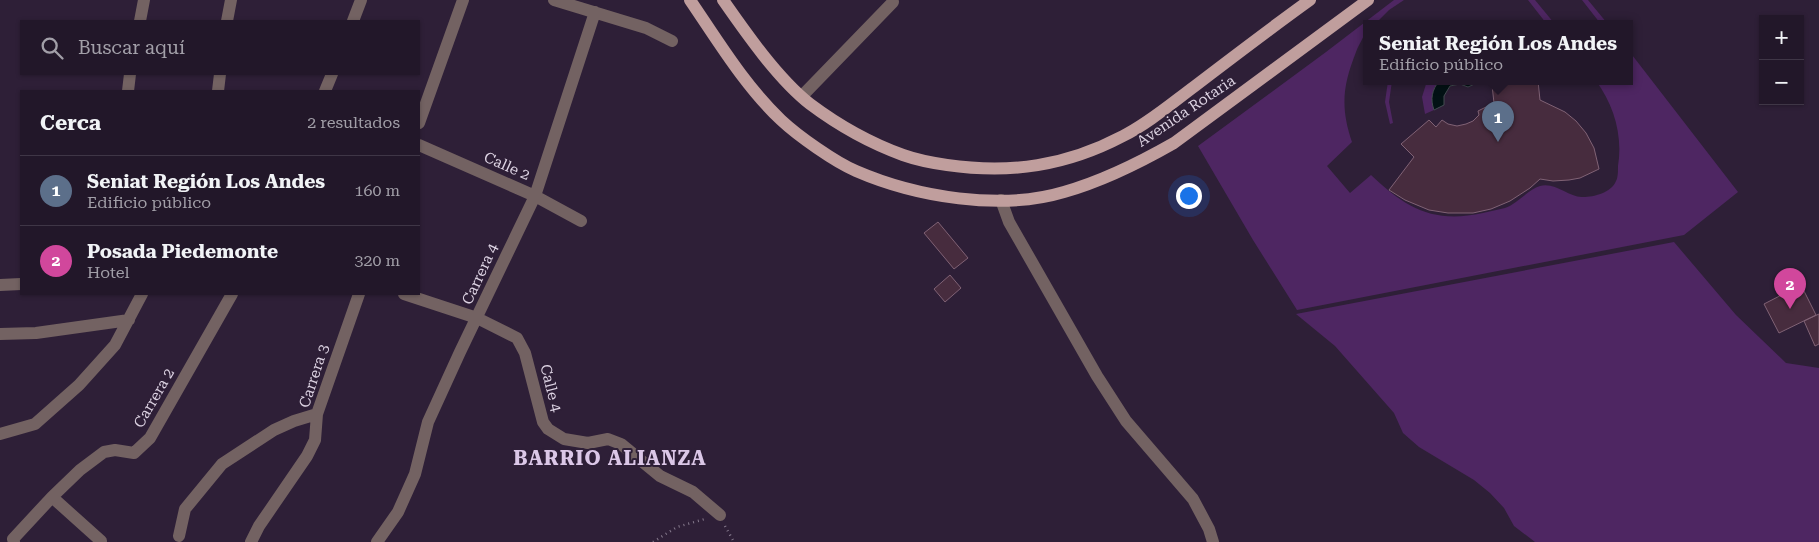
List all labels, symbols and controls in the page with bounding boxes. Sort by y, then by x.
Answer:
map controls [1759,15,1804,105]
button: + [1759,15,1804,60]
search box [20,20,420,75]
popup [1363,20,1633,85]
text: Seniat Región Los Andes [1379,32,1617,55]
icon: search [38,34,66,62]
text: Buscar aquí [78,36,185,59]
text: Edificio público [1379,55,1503,74]
button: − [1759,60,1804,105]
street label: Avenida Rotaria [1133,71,1239,151]
pin: 1 [1482,101,1514,142]
text: Cerca [40,111,101,135]
text: 2 resultados [307,113,400,132]
street label: Calle 2 [481,148,533,184]
text: Seniat Región Los Andes [87,170,325,193]
text: 1 [52,181,60,200]
text: 160 m [354,181,400,200]
your location [1176,183,1202,209]
text: Edificio público [87,193,211,212]
text: Posada Piedemonte [87,240,278,263]
street label: Carrera 4 [458,240,502,308]
text: 2 [52,251,60,270]
text: 320 m [354,251,400,270]
text: Hotel [87,263,129,282]
pin: 2 [1774,268,1806,309]
street label: Carrera 3 [295,342,333,410]
street label: Calle 4 [536,362,566,414]
street label: Carrera 2 [130,365,178,431]
district label: BARRIO ALIANZA [513,446,707,470]

